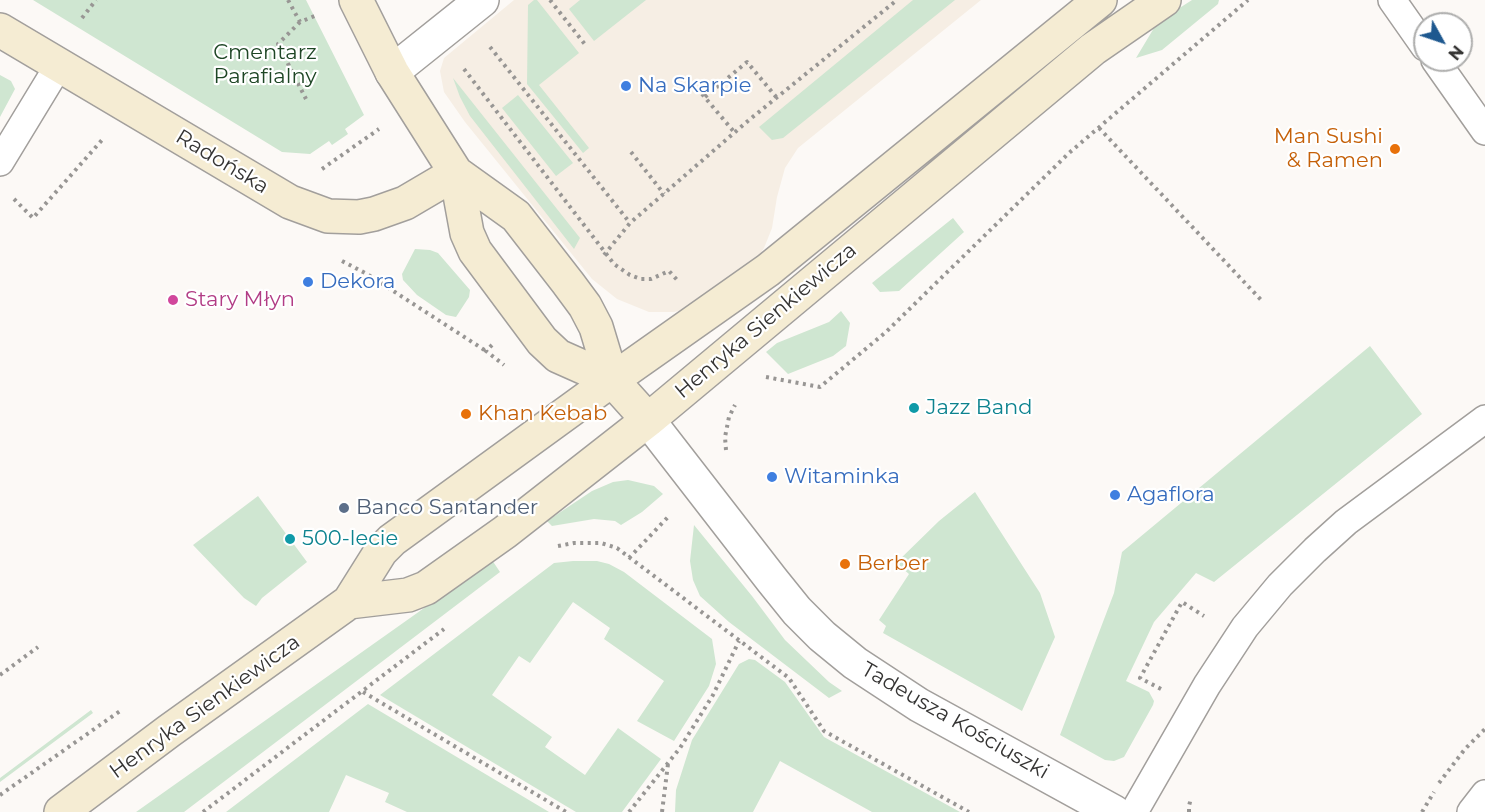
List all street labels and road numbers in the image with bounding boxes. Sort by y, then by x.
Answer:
street label: Radońska [171,124,273,200]
street label: Henryka Sienkiewicza [670,238,862,404]
street label: Henryka Sienkiewicza [105,630,305,784]
street label: Tadeusza Kościuszki [857,657,1053,785]

